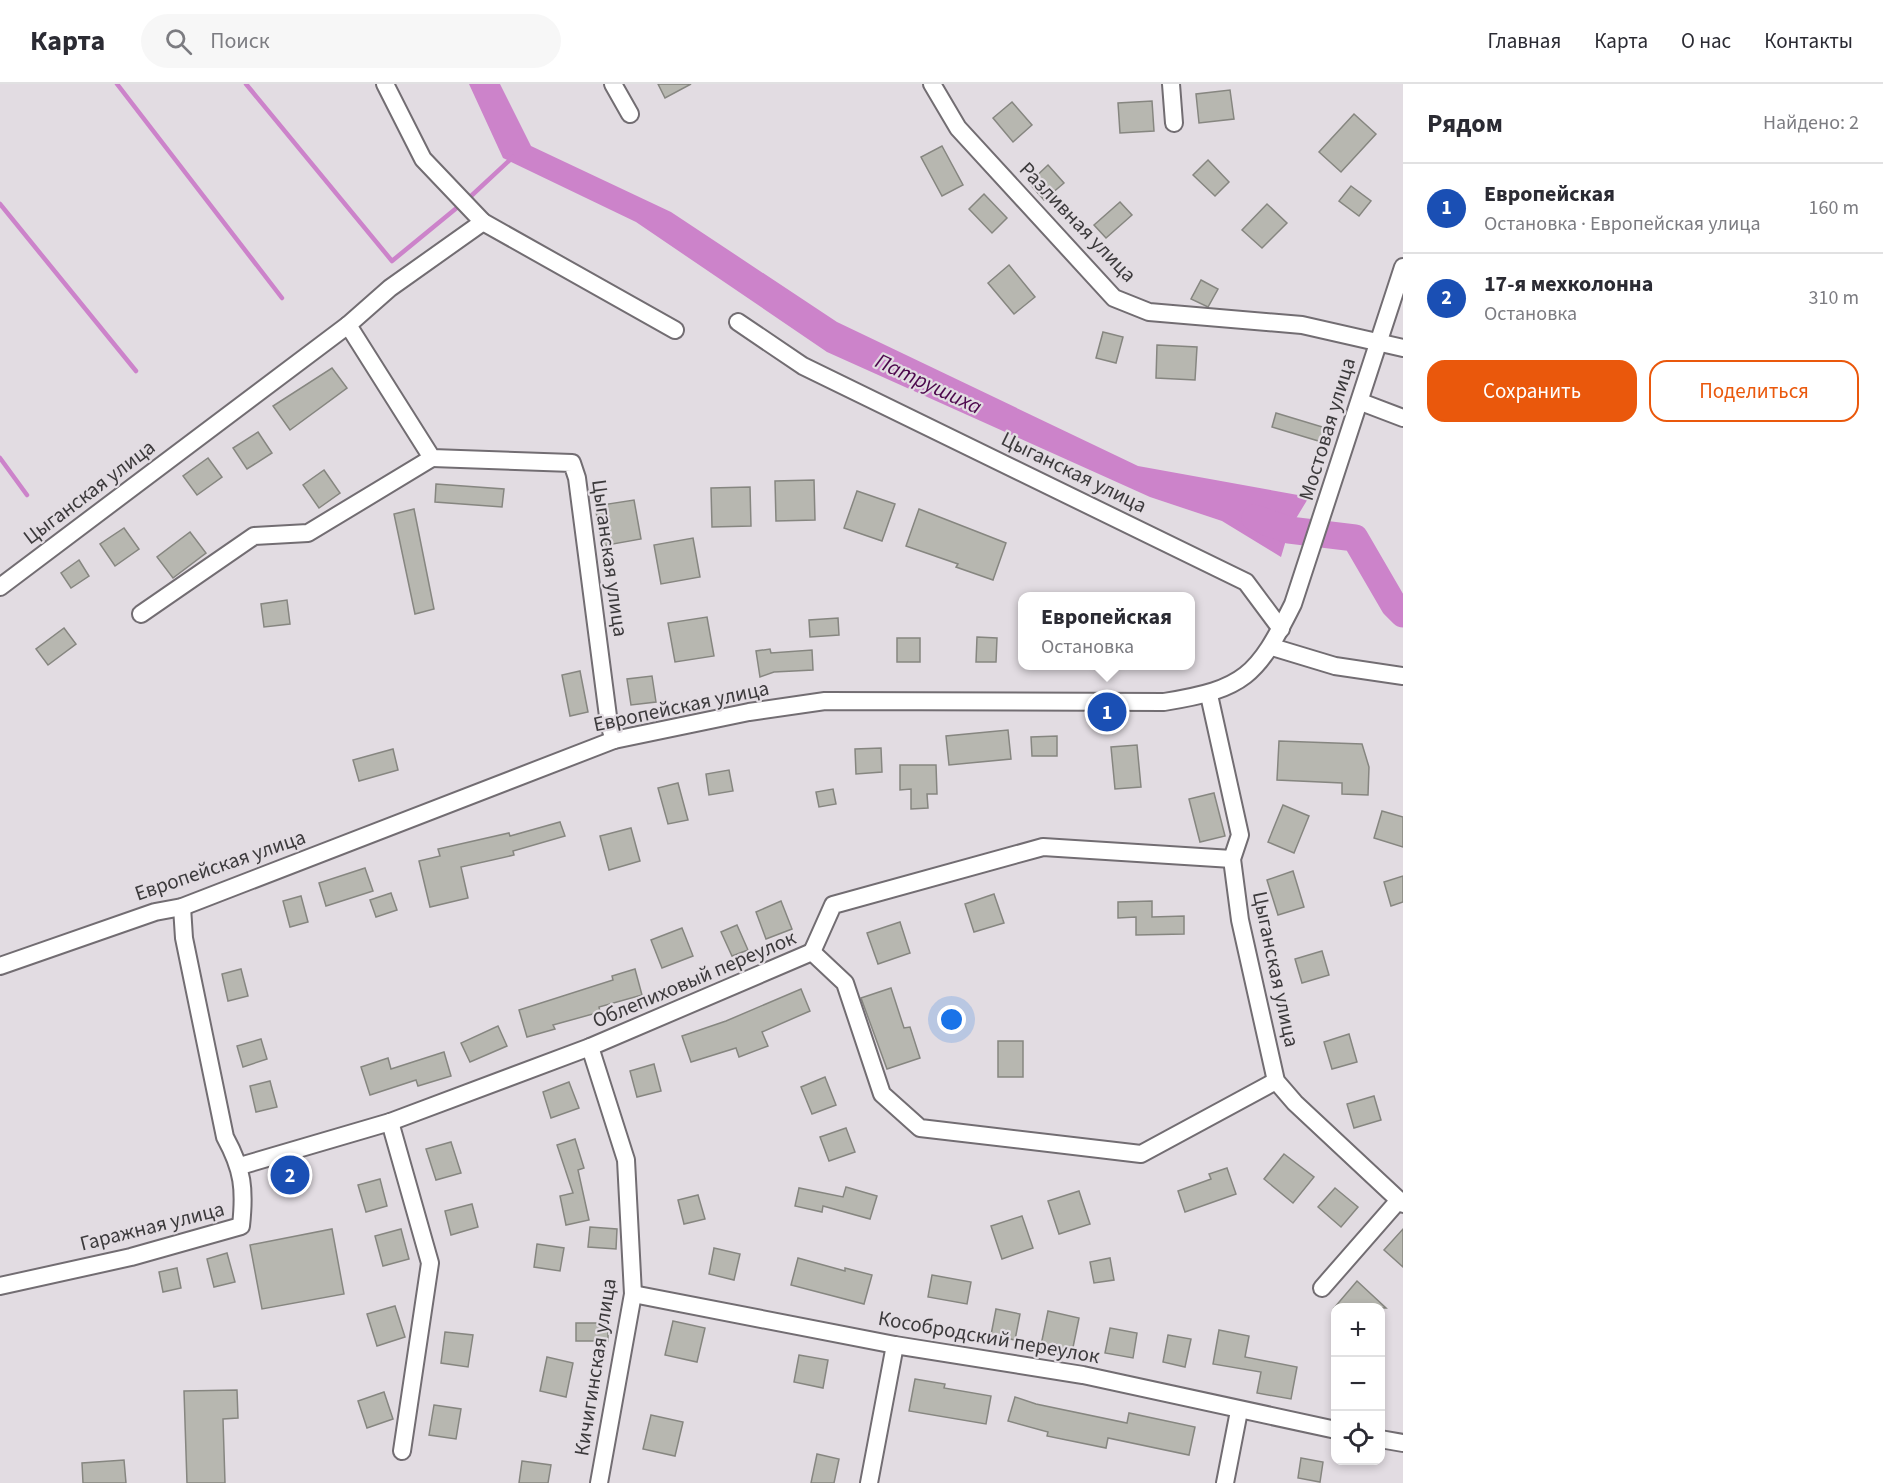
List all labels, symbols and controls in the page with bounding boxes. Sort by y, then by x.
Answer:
search box [141,14,561,68]
text: Карта [30,21,105,61]
icon: search [162,25,195,58]
text: Поиск [210,25,270,57]
text: Главная [1488,26,1561,56]
text: Карта [1594,26,1648,56]
text: О нас [1681,26,1731,56]
text: Контакты [1764,26,1853,56]
text: Рядом [1427,105,1503,142]
text: Найдено: 2 [1763,109,1859,137]
street label: Разливная улица [1013,155,1143,289]
text: Европейская [1484,178,1615,210]
text: 1 [1441,194,1452,222]
text: 160 m [1809,194,1859,222]
text: Остановка · Европейская улица [1484,210,1761,238]
text: 17-я мехколонна [1484,268,1653,300]
text: 2 [1441,284,1452,312]
text: 310 m [1809,284,1859,312]
text: Остановка [1484,300,1577,328]
water label: Патрушиха [870,345,987,423]
street label: Мостовая улица [1291,354,1363,504]
button: Сохранить [1427,360,1637,422]
button: Поделиться [1649,360,1859,422]
street label: Цыганская улица [996,424,1152,520]
street label: Цыганская улица [17,432,161,552]
street label: Цыганская улица [584,477,636,639]
popup [1018,592,1195,670]
text: Европейская [1041,601,1172,633]
text: Остановка [1041,633,1134,661]
street label: Европейская улица [590,673,772,739]
pin: 1 [1088,690,1126,734]
street label: Европейская улица [130,822,310,908]
street label: Цыганская улица [1245,888,1307,1050]
street label: Облепиховый переулок [588,922,801,1035]
your location [937,1005,966,1034]
pin: 2 [270,1152,310,1198]
street label: Гаражная улица [77,1194,227,1258]
street label: Кичигинская улица [566,1276,624,1458]
street label: Кособродский переулок [876,1303,1103,1371]
map controls [1331,1303,1385,1465]
button: + [1331,1303,1385,1357]
button: − [1331,1357,1385,1411]
button: locate [1331,1411,1385,1465]

